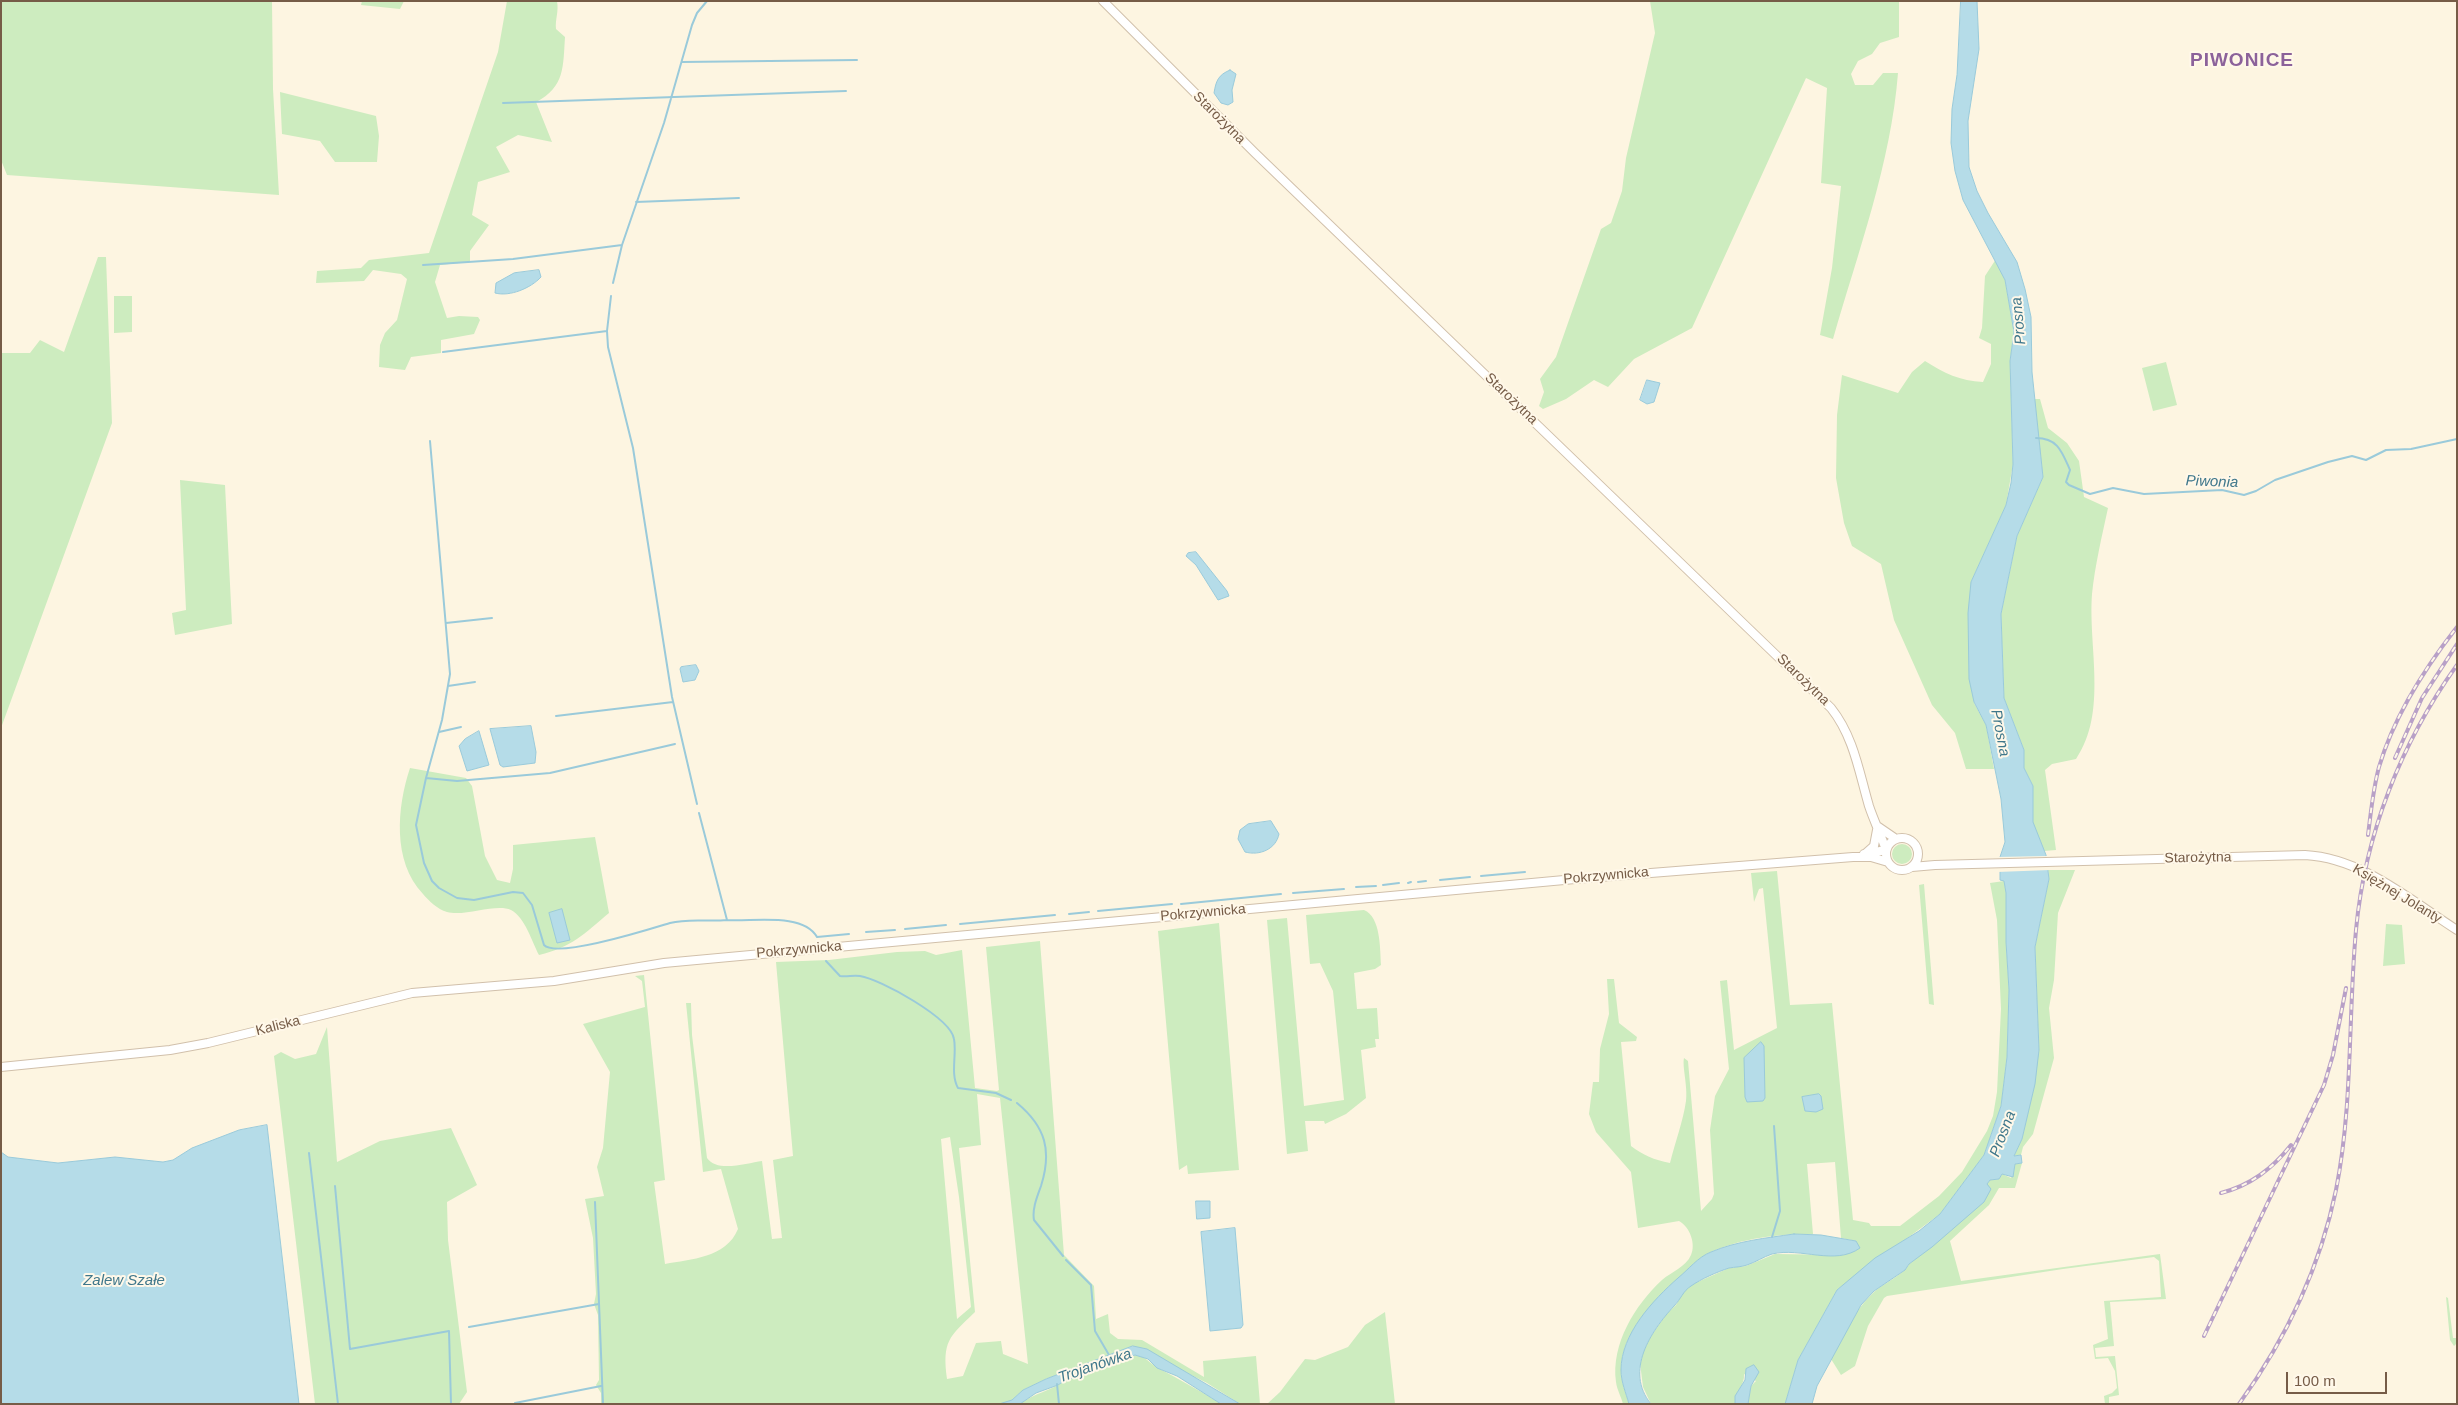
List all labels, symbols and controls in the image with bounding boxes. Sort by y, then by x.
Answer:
district label: PIWONICE [2189,50,2295,72]
street label: Starożytna [1189,88,1249,148]
water label: Prosna [2008,297,2030,345]
street label: Starożytna [1481,370,1541,428]
water label: Piwonia [2185,472,2239,492]
street label: Starożytna [1773,651,1833,709]
water label: Prosna [1987,708,2013,758]
street label: Starożytna [2164,849,2232,867]
street label: Księżnej Jolanty [2349,861,2445,927]
street label: Pokrzywnicka [1563,864,1649,888]
street label: Pokrzywnicka [1160,901,1246,925]
street label: Pokrzywnicka [756,938,842,962]
street label: Kaliska [254,1012,302,1040]
water label: Prosna [1986,1109,2020,1159]
water label: Zalew Szałe [83,1272,165,1290]
water label: Trojanówka [1056,1345,1134,1387]
scale bar [2288,1362,2389,1394]
text: 100 m [2294,1372,2336,1389]

